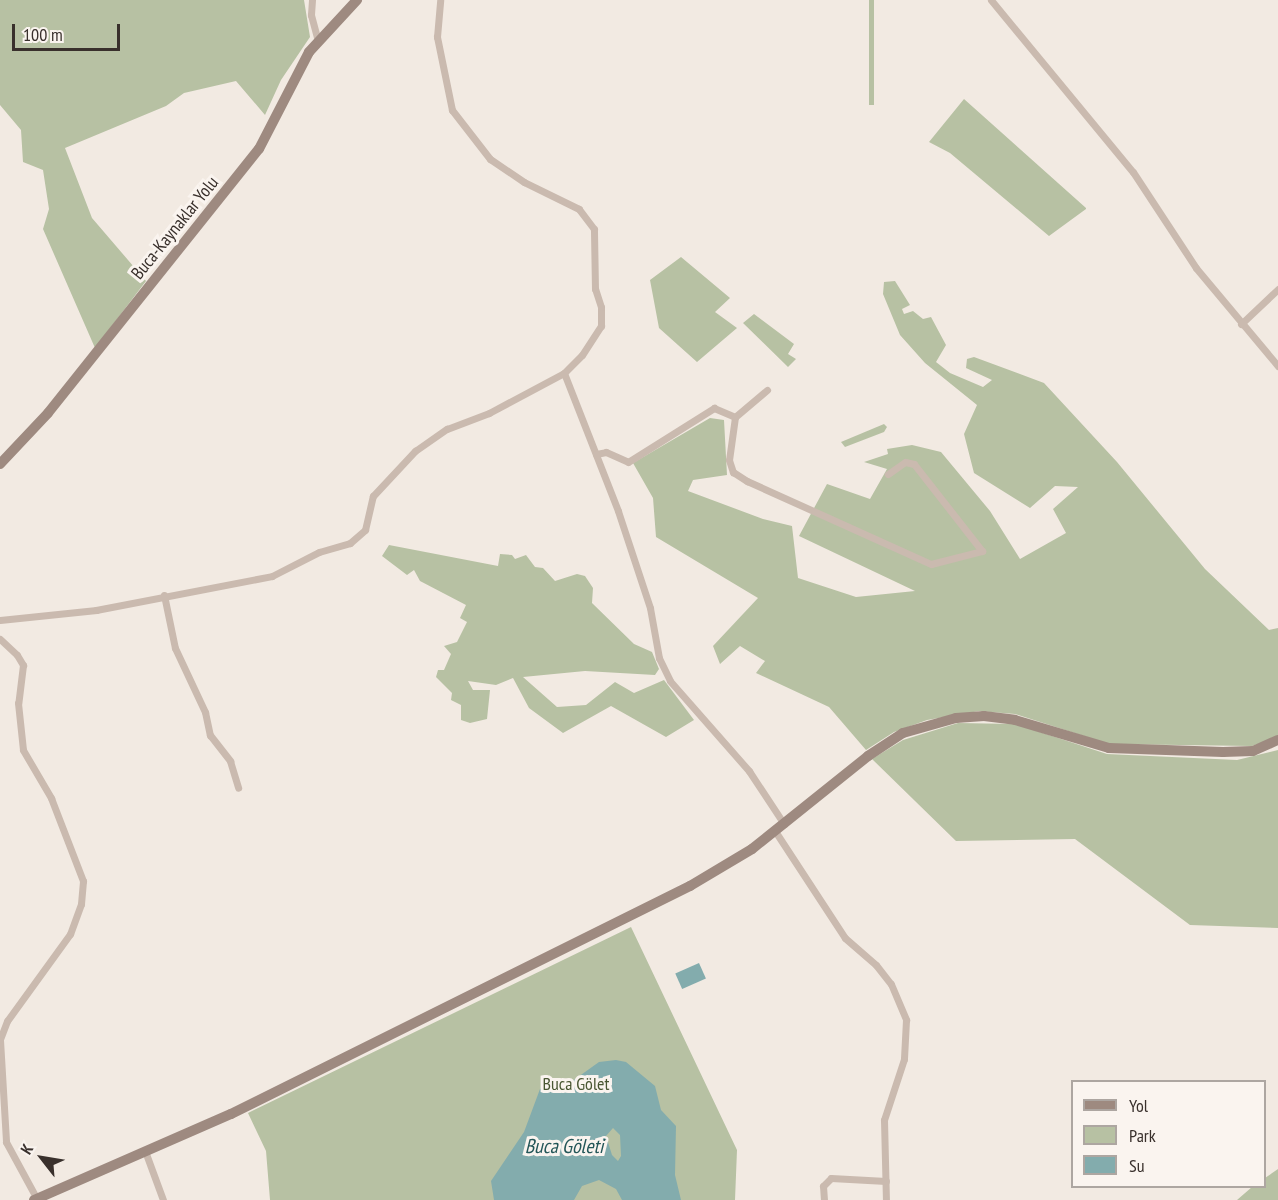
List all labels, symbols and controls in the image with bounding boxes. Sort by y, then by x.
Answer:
scale bar [15,12,123,50]
text: 100 m [23,23,63,46]
street label: Buca-Kaynaklar Yolu [127,172,223,284]
park label: Buca Gölet [543,1073,609,1095]
legend [1071,1080,1266,1188]
text: Yol [1129,1094,1148,1117]
text: Park [1129,1124,1156,1147]
north arrow [12,1128,72,1188]
water label: Buca Göleti [525,1134,603,1158]
text: K [16,1140,37,1157]
text: Su [1129,1154,1145,1177]

